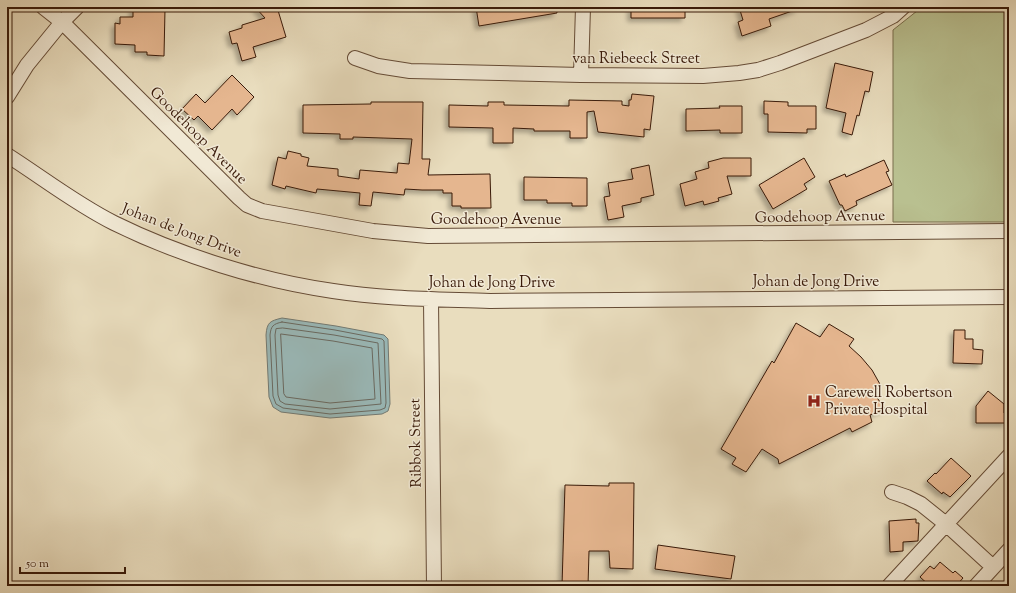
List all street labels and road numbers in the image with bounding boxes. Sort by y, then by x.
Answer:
street label: van Riebeeck Street [572,49,700,70]
street label: Goodehoop Avenue [144,83,251,190]
street label: Johan de Jong Drive [118,199,244,264]
street label: Goodehoop Avenue [755,206,885,229]
street label: Goodehoop Avenue [431,210,561,231]
street label: Johan de Jong Drive [752,272,879,293]
street label: Johan de Jong Drive [428,273,555,294]
street label: Ribbok Street [405,398,428,488]

